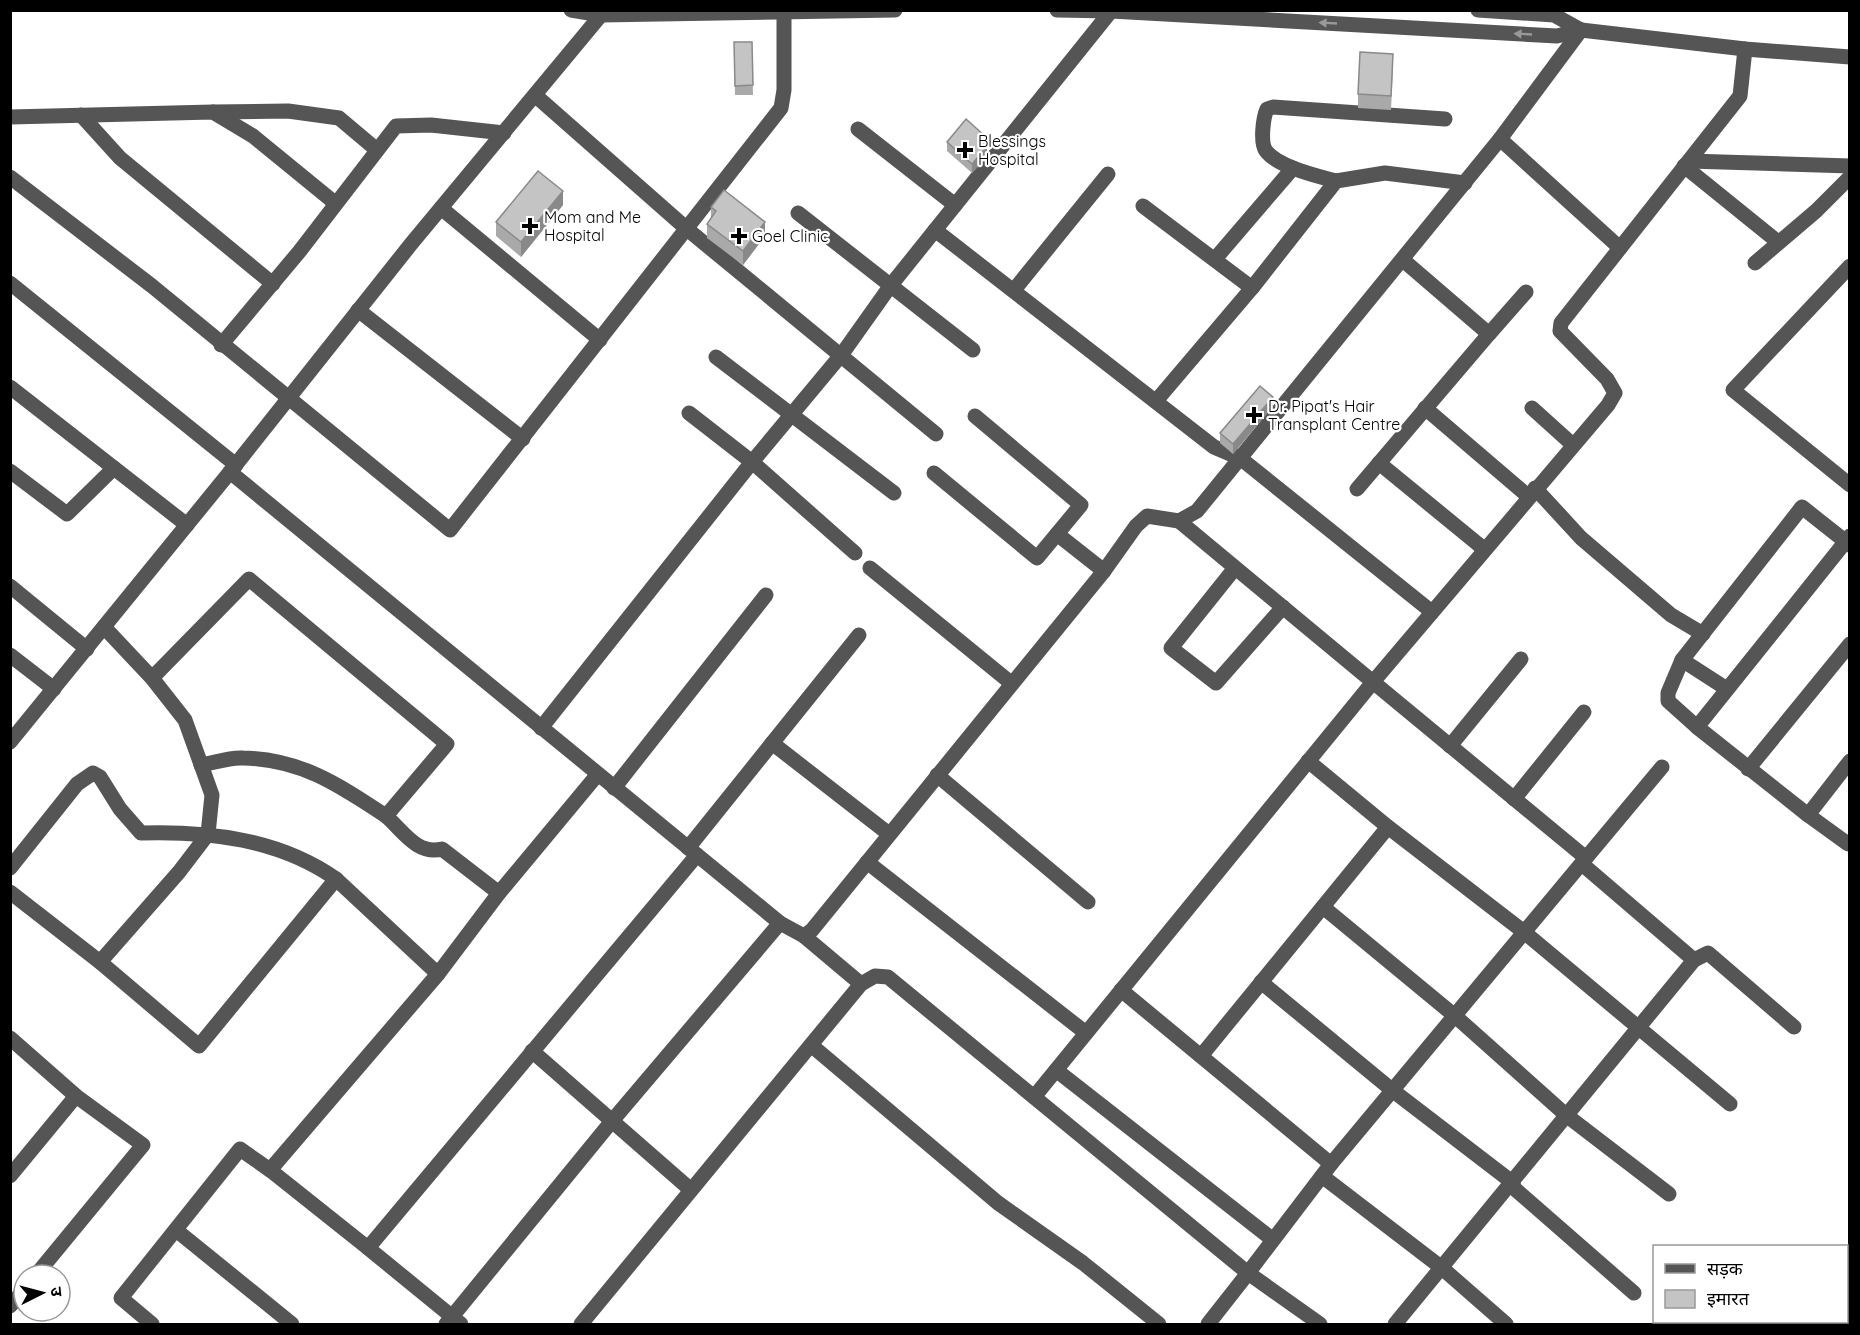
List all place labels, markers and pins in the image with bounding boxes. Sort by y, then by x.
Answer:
place label: Blessings Hospital [978,131,1046,169]
marker: Blessings Hospital [956,141,974,159]
place label: Mom and Me Hospital [544,207,641,245]
marker: Mom and Me Hospital [521,217,539,235]
place label: Goel Clinic [752,226,828,246]
marker: Goel Clinic [730,227,748,245]
place label: Dr. Pipat's Hair Transplant Centre [1268,396,1400,434]
marker: Dr. Pipat's Hair Transplant Centre [1245,406,1263,424]

